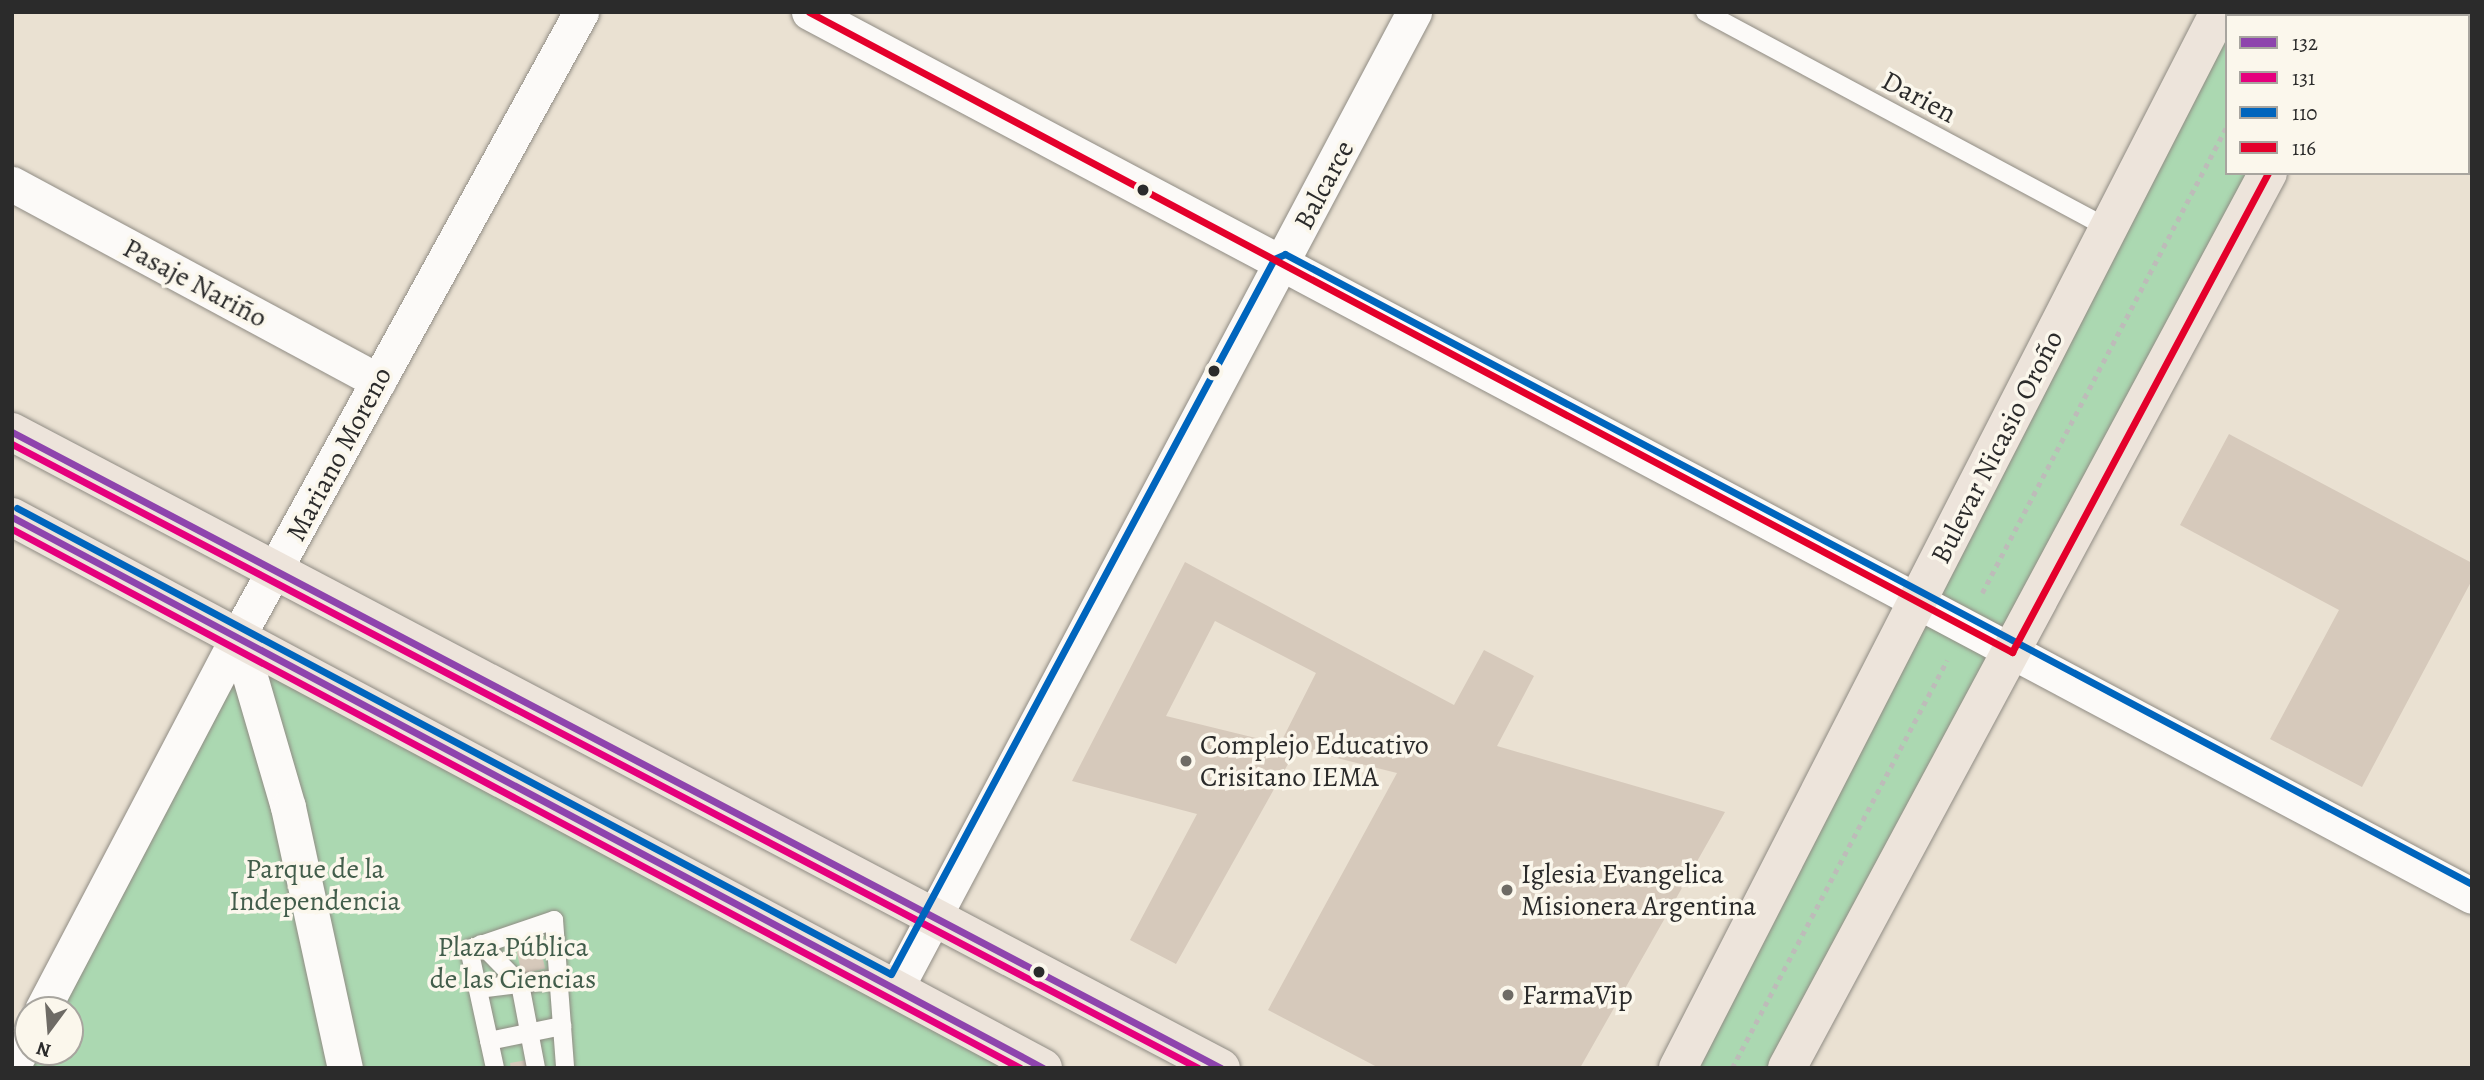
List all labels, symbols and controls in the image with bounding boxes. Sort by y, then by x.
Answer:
legend [2225,14,2470,175]
text: 132 [2292,29,2318,57]
street label: Darien [1876,64,1962,130]
text: 131 [2292,64,2315,92]
text: 110 [2292,99,2318,127]
text: 116 [2292,134,2316,162]
street label: Balcarce [1287,135,1361,235]
unlabelled marker [1136,183,1150,197]
street label: Pasaje Nariño [117,231,273,335]
street label: Bulevar Nicasio Oroño [1924,325,2070,569]
street label: Mariano Moreno [279,361,399,547]
unlabelled marker [1207,364,1221,378]
place label: Complejo Educativo Crisitano IEMA [1200,728,1429,794]
marker: Complejo Educativo Crisitano IEMA [1178,753,1194,769]
park label: Parque de la Independencia [229,852,401,918]
place label: Iglesia Evangelica Misionera Argentina [1521,857,1756,923]
marker: Iglesia Evangelica Misionera Argentina [1499,882,1515,898]
park label: Plaza Pública de las Ciencias [430,930,596,996]
unlabelled marker [1032,965,1046,979]
place label: FarmaVip [1522,978,1633,1012]
marker: FarmaVip [1500,987,1516,1003]
north arrow [14,996,84,1066]
text: N [34,1035,54,1064]

